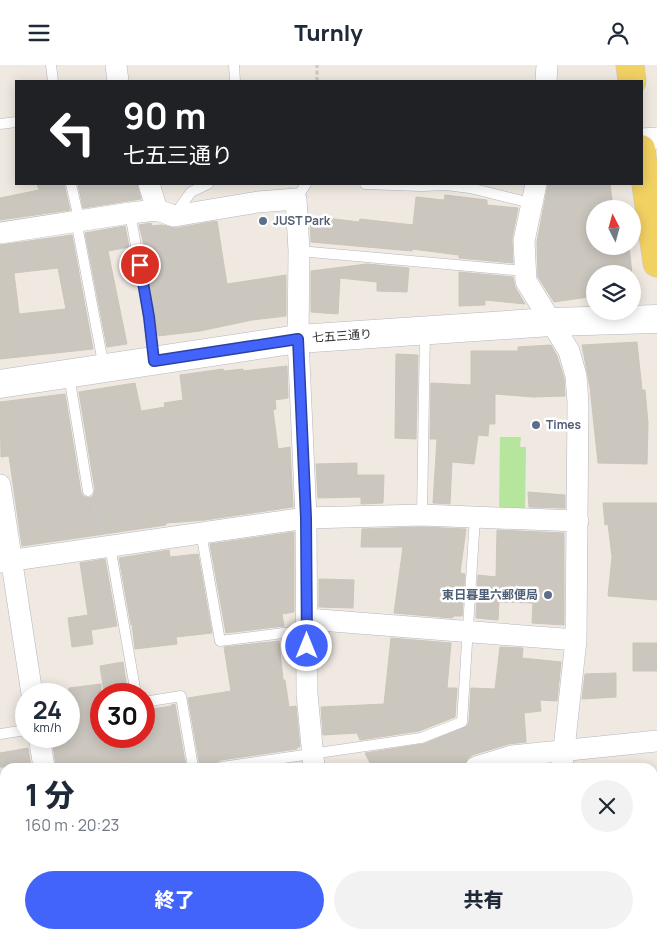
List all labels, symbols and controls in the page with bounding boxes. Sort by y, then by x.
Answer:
text: Turnly [294,18,363,48]
icon: menu [25,19,53,47]
icon: person [604,19,632,47]
text: 90 m [123,92,206,140]
icon: left [40,100,105,165]
text: 七五三通り [123,140,233,170]
north arrow [586,200,641,255]
map controls [586,200,641,320]
place label: JUST Park [273,212,331,229]
marker: JUST Park [257,215,269,227]
pin [119,244,161,286]
icon: arrive [126,251,154,279]
button: layers [586,265,641,320]
street label: 七五三通り [311,325,372,346]
place label: Times [546,416,582,433]
marker: Times [530,419,542,431]
place label: 東日暮里六郵便局 [442,586,538,603]
marker: 東日暮里六郵便局 [542,589,554,601]
position arrow [280,619,332,671]
speed limit sign: 30 [90,683,155,748]
text: 24 [33,692,62,727]
text: km/h [34,719,61,736]
text: 1 分 [25,774,75,815]
button: close [581,780,633,832]
text: 160 m · 20:23 [25,814,119,836]
button: 終了 [25,871,324,929]
button: 共有 [334,871,633,929]

